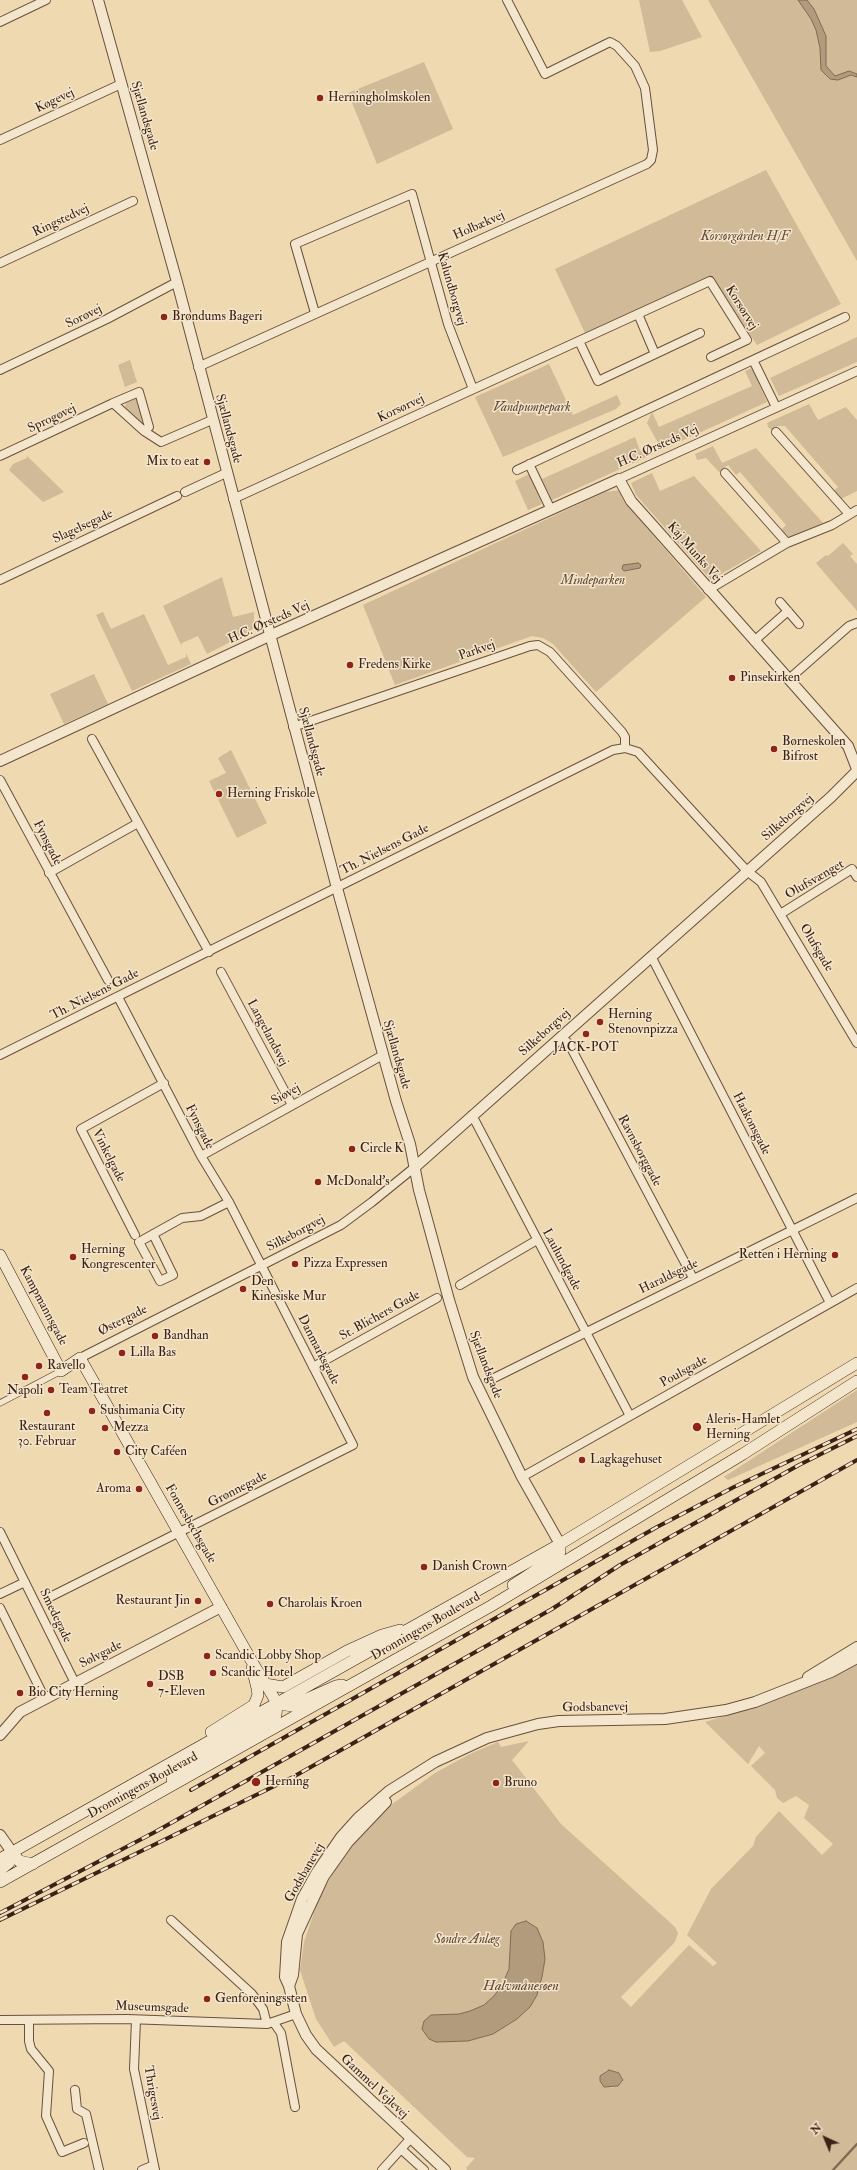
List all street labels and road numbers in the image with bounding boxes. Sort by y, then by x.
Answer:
street label: Sjællandsgade [127,80,161,152]
street label: Køgevej [33,85,77,117]
street label: Ringstedvej [30,201,92,241]
street label: Holbækvej [451,208,507,244]
street label: Kalundborgvej [433,251,469,327]
street label: Korsørvej [721,283,761,333]
street label: Sorøvej [63,302,105,332]
street label: Korsørvej [375,391,427,427]
street label: Sjællandsgade [211,393,245,465]
street label: Sprogøvej [25,401,79,437]
street label: H.C. Ørsteds Vej [615,422,701,472]
street label: Slagelsegade [50,506,116,548]
street label: Kaj Munks Vej [663,519,725,587]
street label: H.C. Ørsteds Vej [226,598,312,648]
street label: Parkvej [457,638,497,664]
street label: Sjællandsgade [294,706,328,778]
street label: Silkeborgvej [759,791,817,845]
street label: Fynsgade [29,818,65,868]
street label: Th. Nielsens Gade [338,821,432,879]
street label: Olufsvænget [783,857,847,903]
street label: Olufsgade [796,921,836,975]
street label: Th. Nielsens Gade [48,966,142,1024]
street label: Langelandsvej [243,997,291,1069]
street label: Silkeborgvej [516,1006,574,1060]
street label: Sjællandsgade [379,1019,413,1091]
street label: Siøvej [269,1081,303,1109]
street label: Haakonsgade [729,1090,773,1158]
street label: Fynsgade [181,1102,217,1152]
street label: Ravnsborggade [614,1113,664,1189]
street label: Vinkelgade [88,1127,128,1185]
street label: Silkeborgvej [264,1212,328,1256]
street label: Laulundgade [538,1226,584,1294]
street label: Haraldsgade [637,1256,701,1298]
street label: Kampmannsgade [15,1264,71,1348]
street label: St. Blichers Gade [337,1287,423,1345]
street label: Østergade [96,1302,150,1340]
street label: Danmarksgade [294,1312,342,1388]
street label: Sjællandsgade [465,1329,505,1401]
street label: Poulsgade [658,1353,710,1391]
street label: Grønnegade [206,1468,270,1512]
street label: Fonnesbechsgade [161,1481,219,1567]
street label: Smedegade [35,1586,75,1646]
street label: Dronningens Boulevard [369,1589,483,1665]
street label: Sølvgade [77,1638,125,1672]
street label: Godsbanevej [562,1700,628,1716]
street label: Dronningens Boulevard [85,1749,201,1823]
street label: Godsbanevej [282,1841,328,1905]
street label: Museumsgade [115,1999,189,2017]
street label: Gammel Vejlevej [337,2052,411,2122]
street label: Thrigesvej [140,2065,164,2121]

